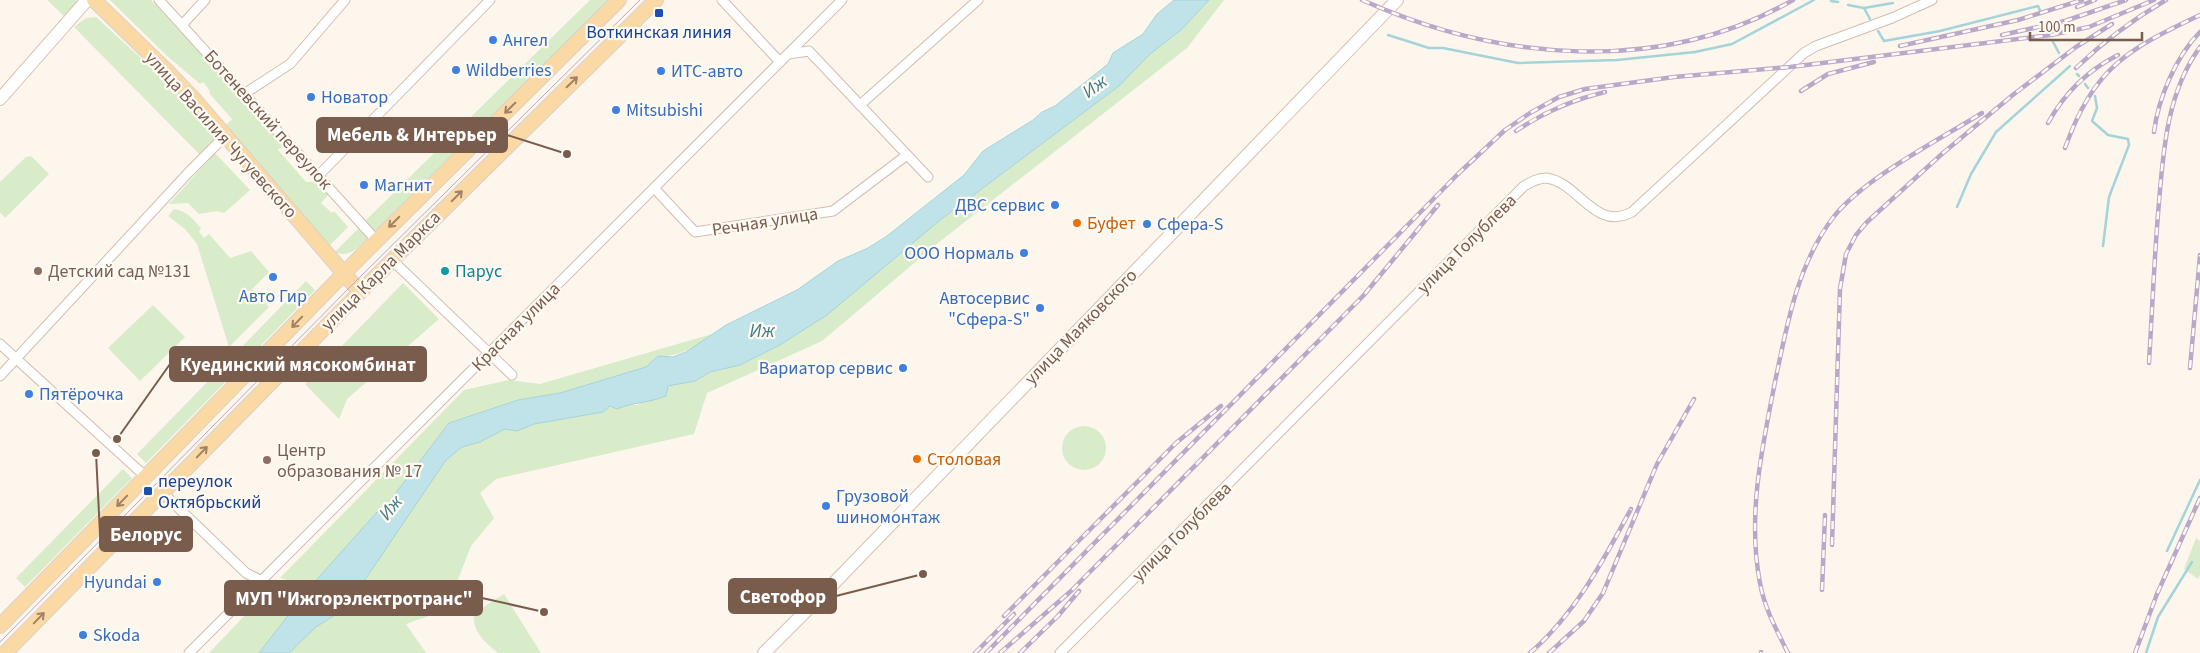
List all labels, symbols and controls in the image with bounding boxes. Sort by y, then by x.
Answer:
marker: Воткинская линия [653,7,665,19]
scale bar [2030,10,2142,42]
text: 100 m [2038,17,2076,38]
place label: Воткинская линия [586,20,732,45]
place label: Ангел [503,28,548,53]
marker: Ангел [487,34,499,46]
street label: Ботеневский переулок [198,45,338,195]
street label: улица Василия Чугуевского [139,46,303,224]
place label: Wildberries [466,58,551,83]
place label: ИТС-авто [671,59,743,84]
marker: Wildberries [450,64,462,76]
marker: ИТС-авто [655,65,667,77]
water label: Иж [1077,68,1114,105]
one-way arrow [566,76,579,88]
place label: Новатор [321,85,388,110]
marker: Новатор [305,91,317,103]
place label: Mitsubishi [626,98,703,123]
one-way arrow [504,102,516,114]
marker: Mitsubishi [610,104,622,116]
callout: Мебель & Интерьер [317,118,507,152]
text: Мебель & Интерьер [327,122,497,149]
place label: Магнит [374,173,432,198]
marker: Магнит [358,179,370,191]
street label: улица Голублева [1412,189,1522,299]
one-way arrow [450,190,463,202]
place label: ДВС сервис [955,193,1045,218]
marker: ДВС сервис [1049,199,1061,211]
street label: Речная улица [710,201,820,243]
street label: улица Карла Маркса [315,205,447,337]
place label: Буфет [1087,211,1136,236]
place label: Сфера-S [1157,212,1223,237]
one-way arrow [388,216,401,228]
marker: Буфет [1071,217,1083,229]
marker: Сфера-S [1141,218,1153,230]
place label: ООО Нормаль [904,241,1014,266]
marker: ООО Нормаль [1018,247,1030,259]
place label: Детский сад №131 [48,259,191,284]
place label: Парус [455,259,502,284]
street label: улица Маяковского [1019,263,1143,391]
marker: Детский сад №131 [32,265,44,277]
marker: Парус [439,265,451,277]
marker: Авто Гир [267,271,279,283]
street label: Красная улица [466,277,566,377]
place label: Авто Гир [239,284,307,309]
place label: Автосервис "Сфера-S" [939,286,1030,332]
marker: Автосервис "Сфера-S" [1034,302,1046,314]
one-way arrow [291,315,303,328]
water label: Иж [749,318,775,345]
callout: Куединский мясокомбинат [170,347,426,381]
text: Куединский мясокомбинат [180,352,416,379]
place label: Вариатор сервис [759,356,893,381]
marker: Вариатор сервис [897,362,909,374]
place label: Пятёрочка [39,382,124,407]
marker: Пятёрочка [23,388,35,400]
place label: Центр образования № 17 [277,438,422,484]
one-way arrow [196,446,208,459]
place label: Столовая [927,447,1001,472]
marker: Столовая [911,453,923,465]
marker: Центр образования № 17 [261,454,273,466]
place label: переулок Октябрьский [158,469,262,515]
street label: улица Голублева [1127,477,1237,587]
place label: Грузовой шиномонтаж [836,484,941,530]
marker: переулок Октябрьский [142,485,154,497]
water label: Иж [373,489,410,526]
one-way arrow [116,495,128,507]
marker: Грузовой шиномонтаж [820,500,832,512]
callout: Белорус [100,517,192,551]
text: Белорус [110,522,182,549]
place label: Hyundai [84,570,147,595]
marker: Hyundai [151,576,163,588]
callout: Светофор [729,579,836,613]
callout: МУП "Ижгорэлектротранс" [225,581,482,615]
text: Светофор [740,584,826,611]
text: МУП "Ижгорэлектротранс" [235,586,473,613]
one-way arrow [33,612,46,624]
place label: Skoda [93,623,140,648]
marker: Skoda [77,629,89,641]

